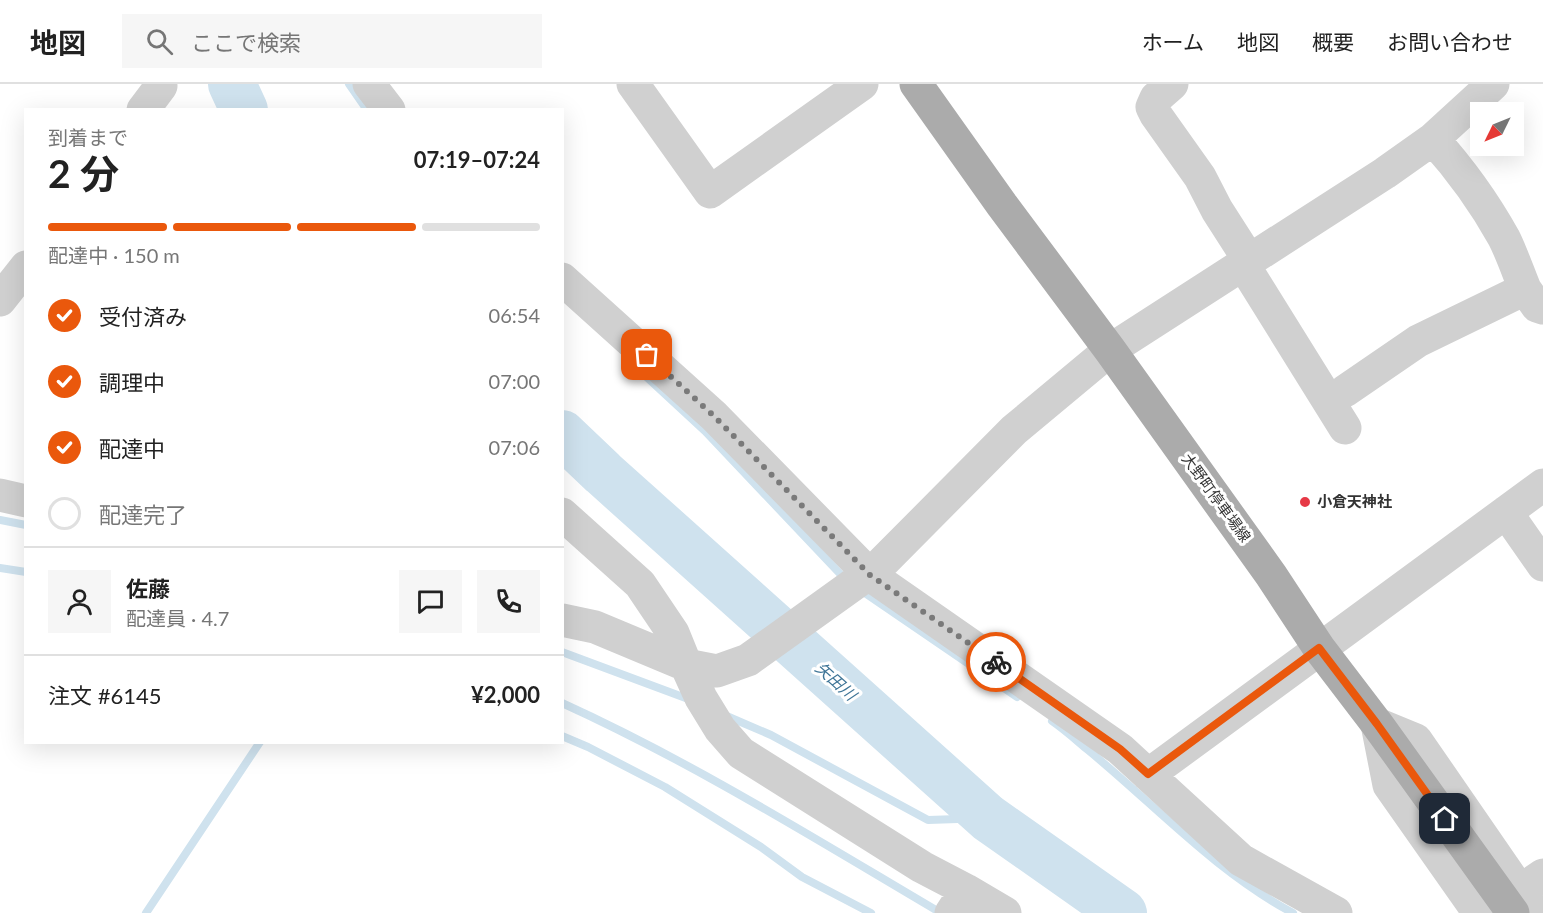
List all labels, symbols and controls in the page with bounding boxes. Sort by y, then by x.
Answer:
search box [122,14,542,68]
text: 地図 [30,25,86,59]
icon: search [143,25,176,58]
text: ここで検索 [191,29,301,56]
text: ホーム [1142,29,1204,54]
text: 地図 [1237,29,1279,54]
text: 概要 [1312,29,1354,54]
text: お問い合わせ [1387,29,1513,54]
north arrow [1470,102,1524,156]
map controls [1470,102,1524,156]
text: 到着まで [48,125,128,149]
text: 07:19–07:24 [414,146,540,173]
text: 2 分 [48,150,119,196]
text: 配達中 · 150 m [48,243,180,267]
icon: check [48,299,81,332]
text: 受付済み [99,303,187,330]
text: 06:54 [489,303,540,327]
pin [621,329,672,380]
icon: bag [630,338,663,371]
icon: check [48,365,81,398]
text: 調理中 [99,369,165,396]
text: 07:00 [489,369,540,393]
icon: check [48,431,81,464]
text: 配達中 [99,435,165,462]
text: 07:06 [489,435,540,459]
street label: 大野町停車場線 [1179,450,1255,545]
place label: 小倉天神社 [1317,492,1392,510]
marker: 小倉天神社 [1298,495,1312,509]
text: 配達完了 [99,501,187,528]
button: person [48,570,111,633]
button: chat [399,570,462,633]
button: phone [477,570,540,633]
text: 佐藤 [126,575,170,602]
text: 配達員 · 4.7 [126,606,229,630]
courier [966,632,1026,692]
icon: bike [980,646,1013,679]
water label: 矢田川 [812,658,862,705]
text: ¥2,000 [471,681,540,708]
text: 注文 #6145 [48,682,161,709]
pin [1419,793,1470,844]
icon: home [1428,802,1461,835]

